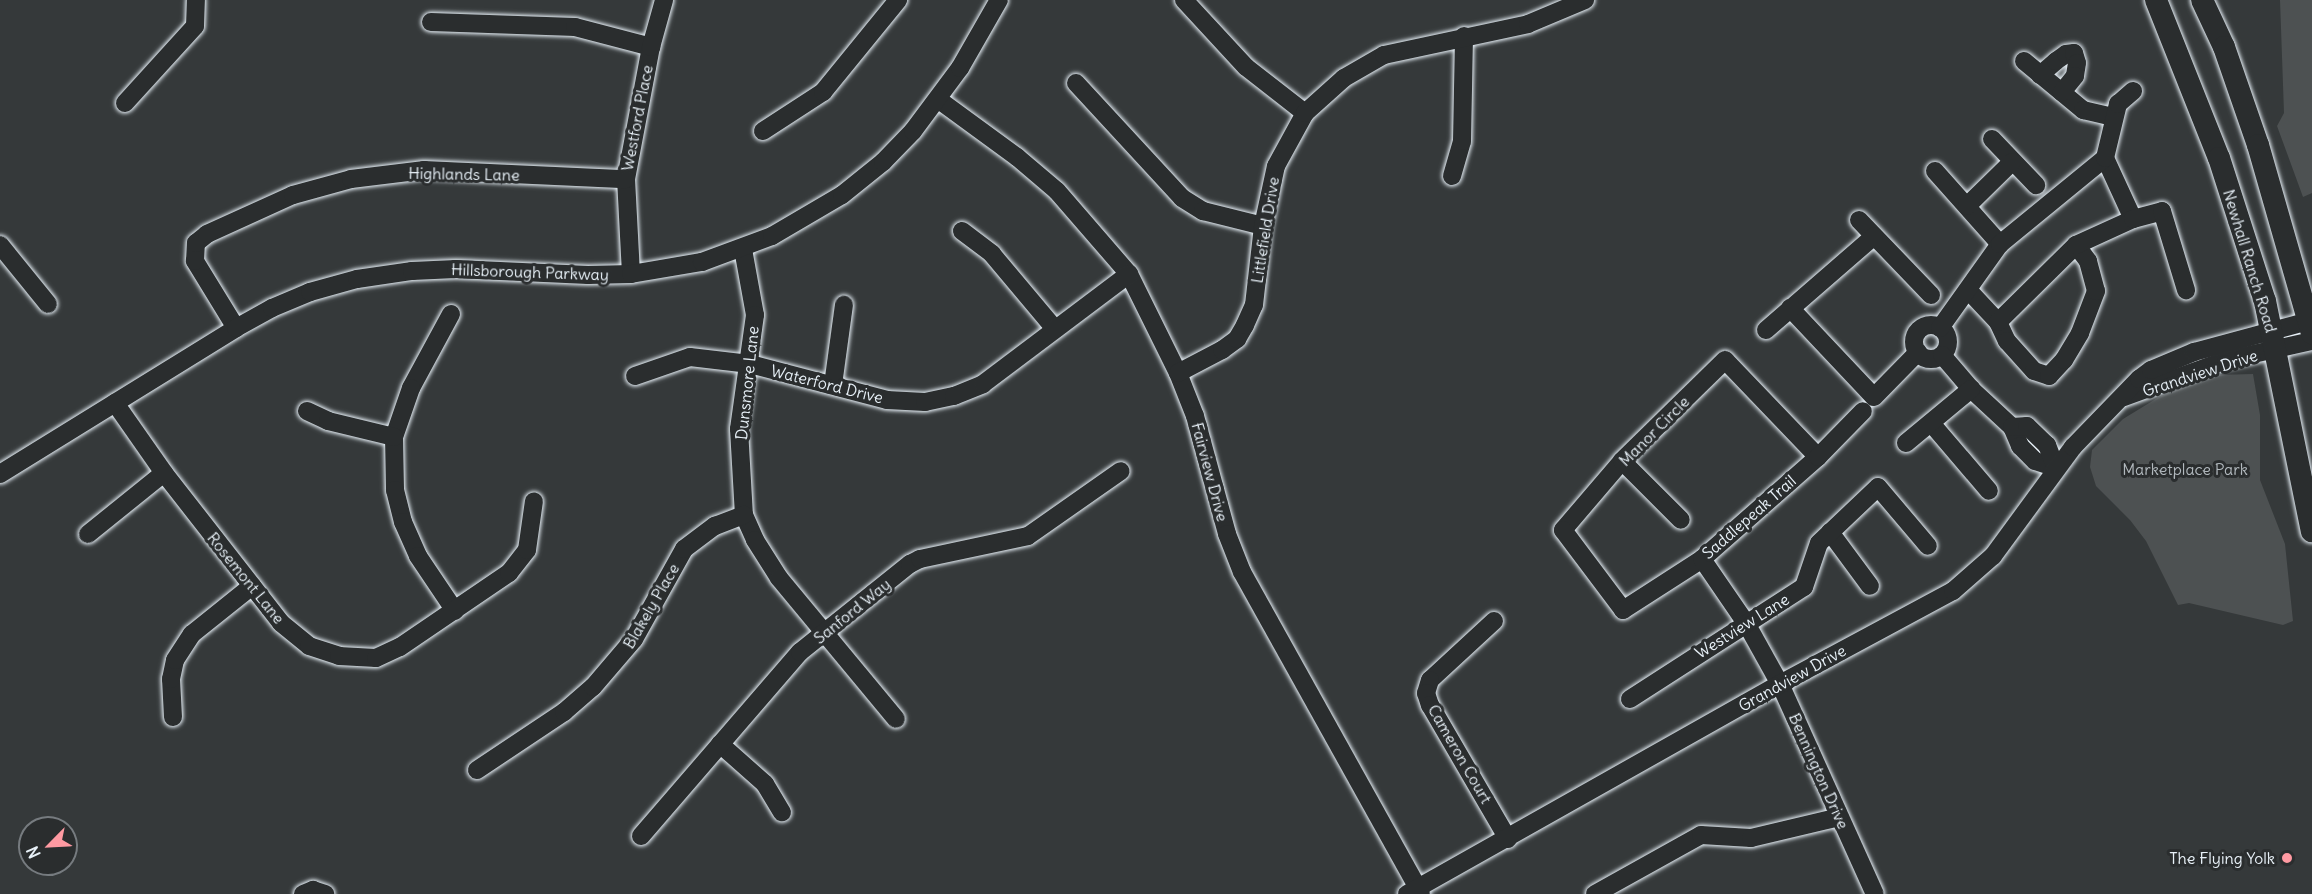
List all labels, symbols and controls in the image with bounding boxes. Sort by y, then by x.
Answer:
street label: Westford Place [617,63,657,173]
street label: Highlands Lane [408,163,520,185]
street label: Littlefield Drive [1247,175,1283,285]
street label: Newhall Ranch Road [2219,187,2281,335]
street label: Hillsborough Parkway [451,260,609,284]
street label: Dunsmore Lane [731,325,763,441]
street label: Grandview Drive [2140,345,2260,401]
street label: Waterford Drive [769,361,885,407]
street label: Manor Circle [1615,392,1693,470]
street label: Fairview Drive [1188,420,1232,524]
park label: Marketplace Park [2122,459,2248,479]
street label: Saddlepeak Trail [1698,471,1800,563]
street label: Rosemont Lane [203,528,289,628]
street label: Blakely Place [619,560,683,652]
street label: Sanford Way [810,574,894,648]
street label: Westview Lane [1691,589,1793,663]
street label: Grandview Drive [1735,641,1849,715]
street label: Cameron Court [1424,701,1496,807]
street label: Bennington Drive [1785,710,1853,832]
north arrow [18,816,78,876]
text: N [22,843,45,862]
place label: The Flying Yolk [2169,848,2275,868]
marker: The Flying Yolk [2280,851,2294,865]

